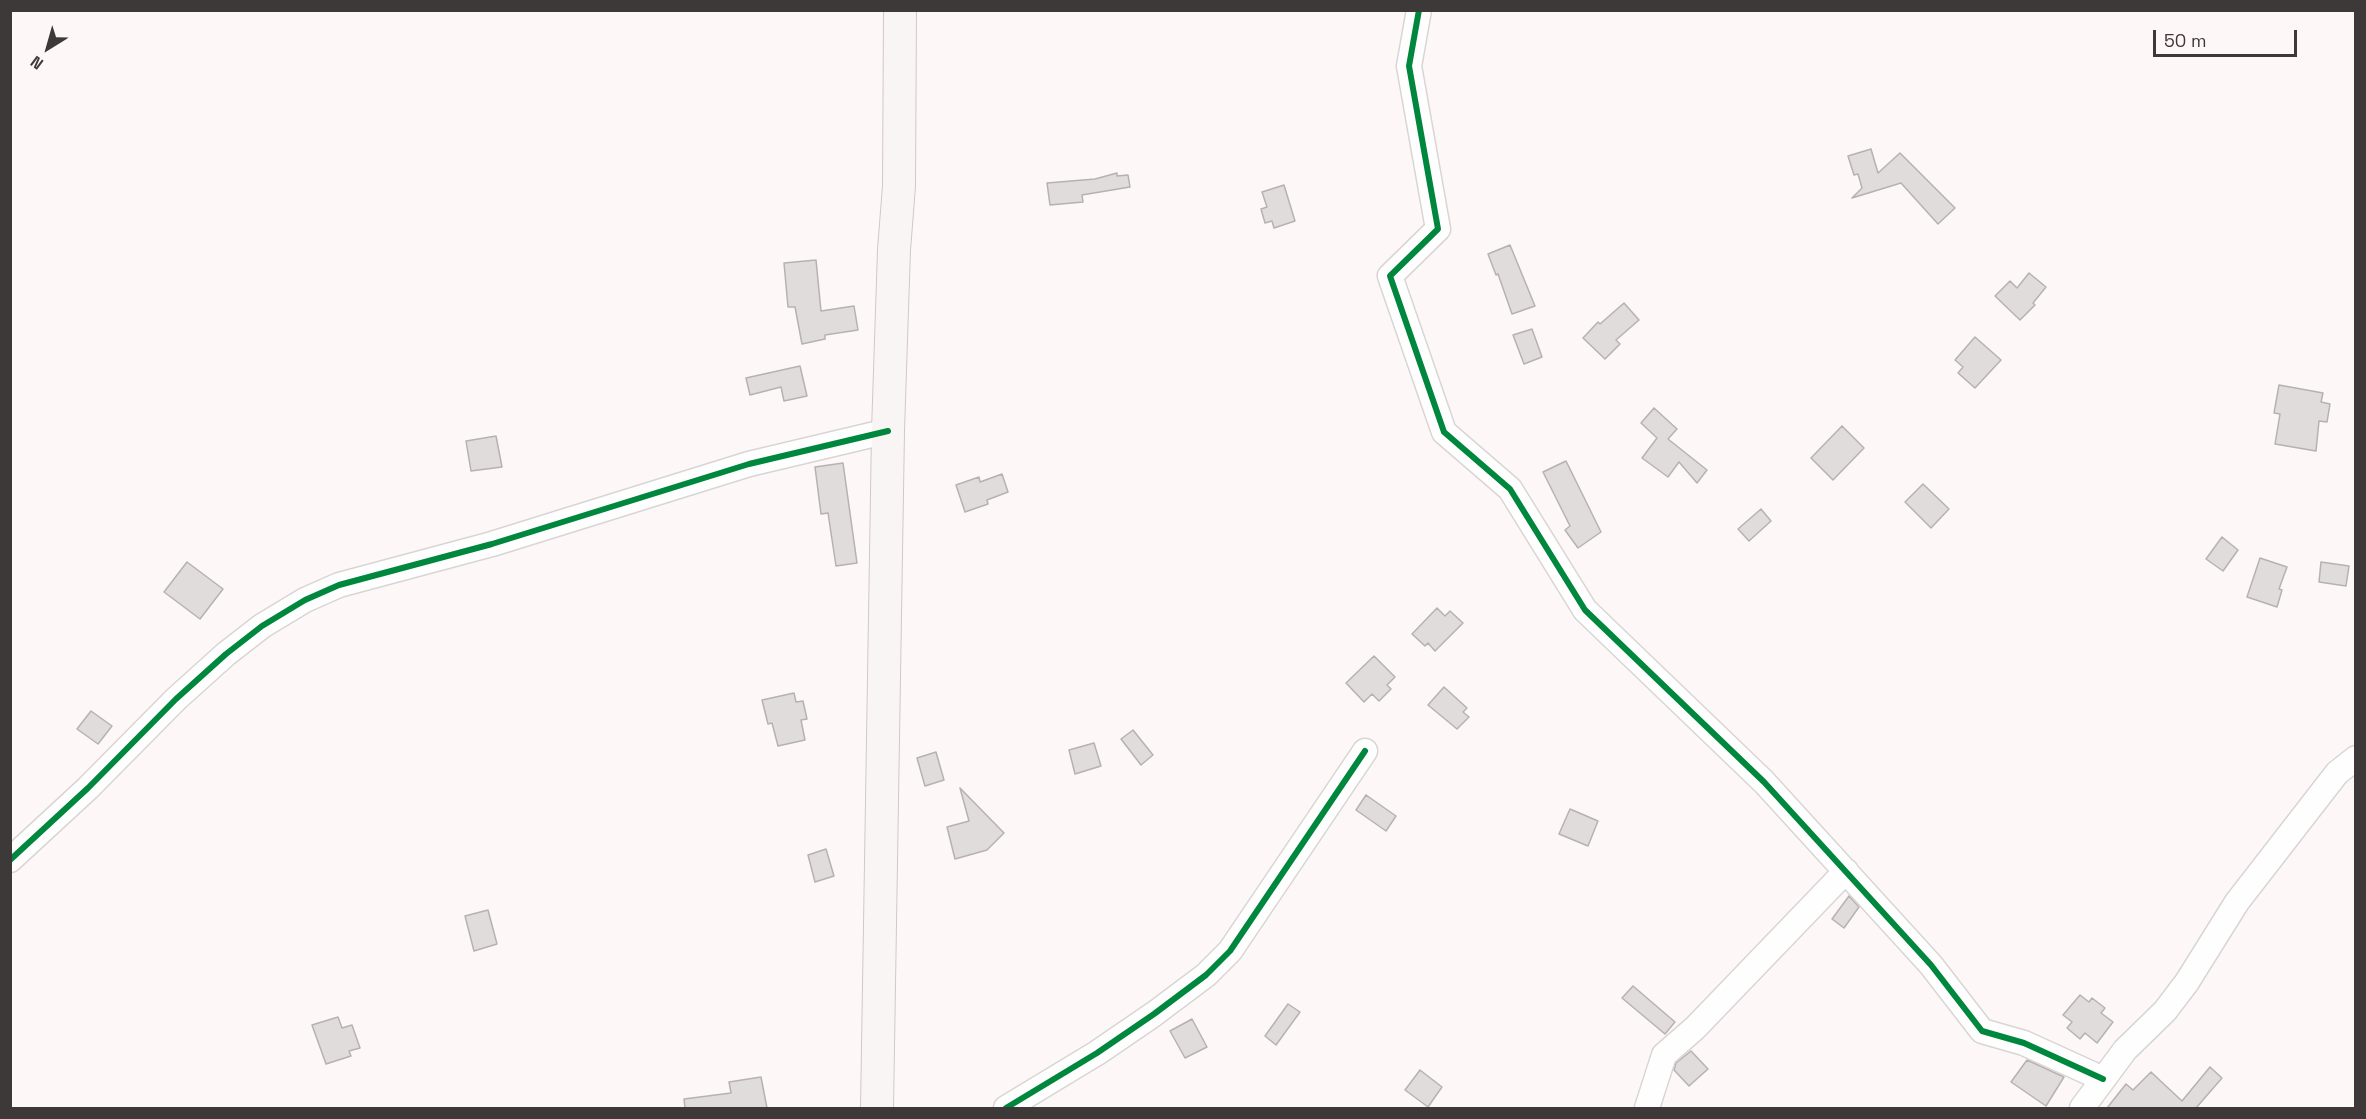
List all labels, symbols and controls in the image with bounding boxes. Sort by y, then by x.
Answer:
north arrow [18,18,78,78]
scale bar [2156,18,2300,56]
text: 50 m [2164,29,2206,52]
text: N [26,51,47,74]

